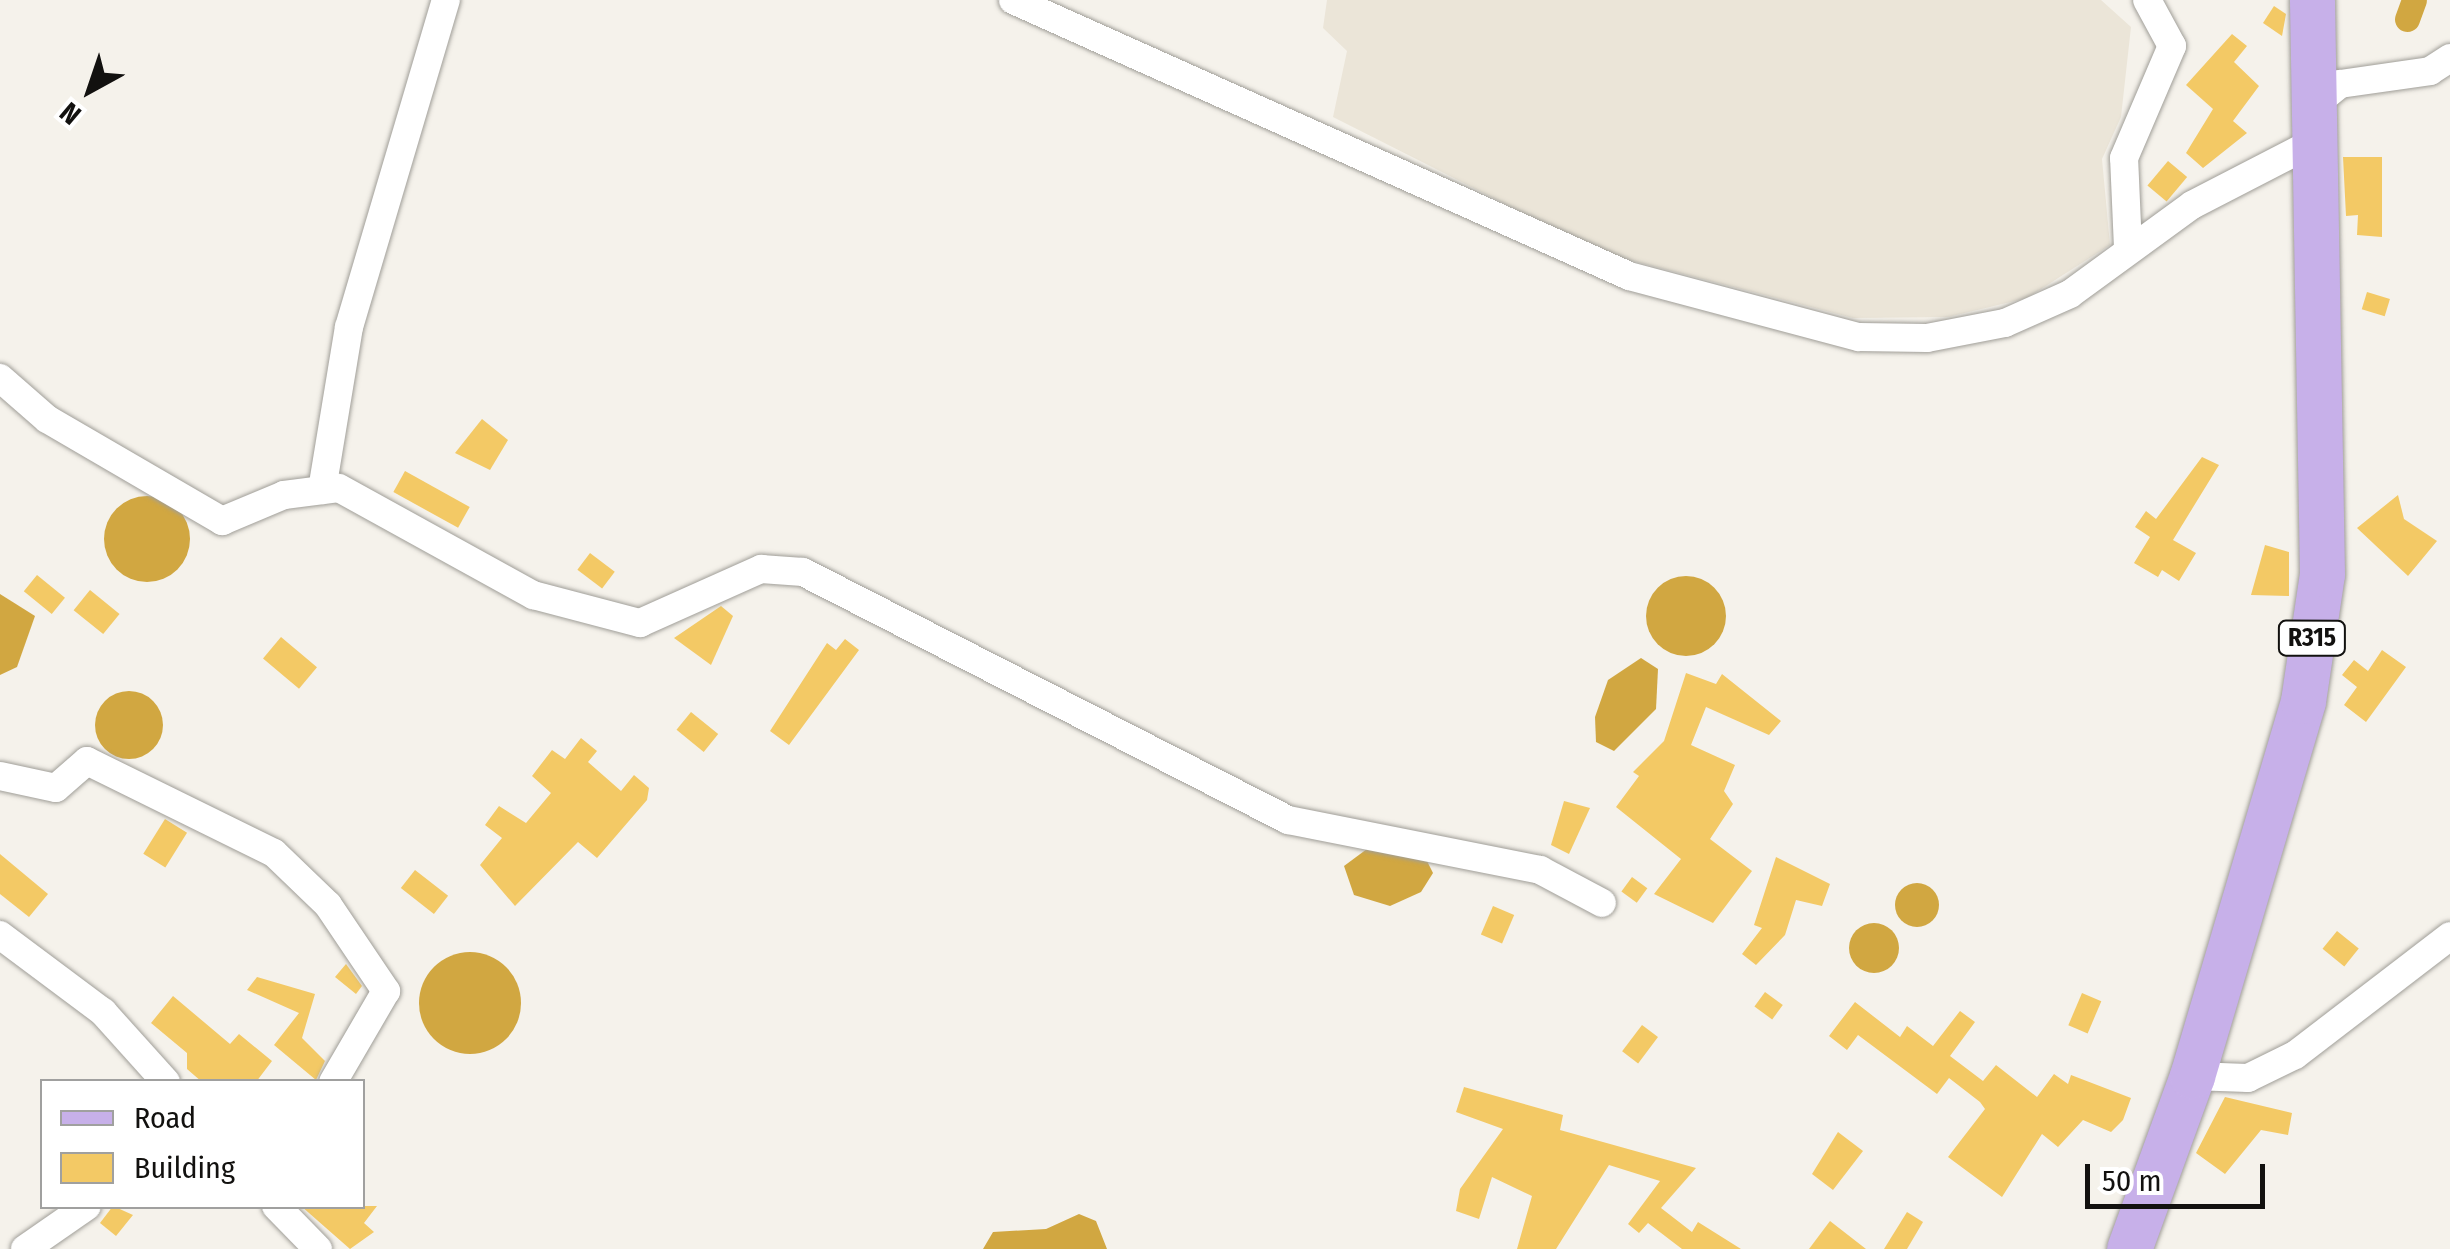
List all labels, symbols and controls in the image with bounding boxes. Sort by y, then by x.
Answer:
north arrow [40,40,140,140]
text: N [53,95,87,131]
road number: R315 [2277,618,2347,658]
legend [40,1079,365,1209]
text: Road [134,1100,196,1136]
scale bar [2090,1144,2270,1206]
text: Building [134,1150,235,1186]
text: 50 m [2102,1163,2162,1199]

